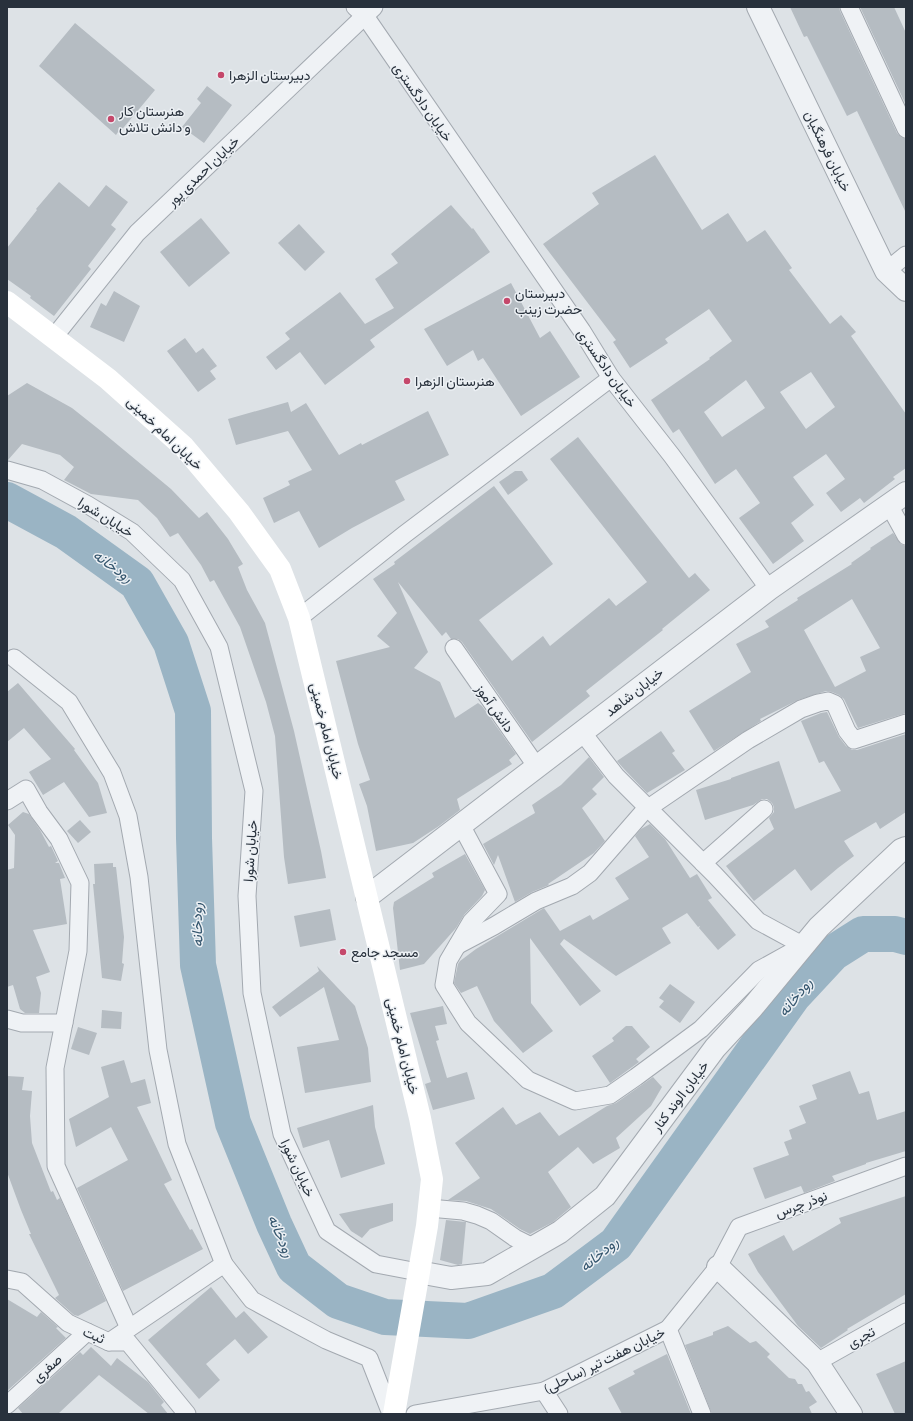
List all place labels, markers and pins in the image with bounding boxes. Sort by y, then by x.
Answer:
place label: دبیرستان الزهرا [229,69,311,84]
marker: دبیرستان الزهرا [216,70,226,80]
place label: هنرستان کار و دانش تلاش [118,105,191,136]
marker: هنرستان کار و دانش تلاش [106,114,116,124]
place label: دبیرستان حضرت زینب [515,287,582,318]
marker: دبیرستان حضرت زینب [502,296,512,306]
place label: هنرستان الزهرا [415,375,495,390]
marker: هنرستان الزهرا [402,376,412,386]
place label: مسجد جامع [351,946,419,963]
marker: مسجد جامع [338,947,348,957]

